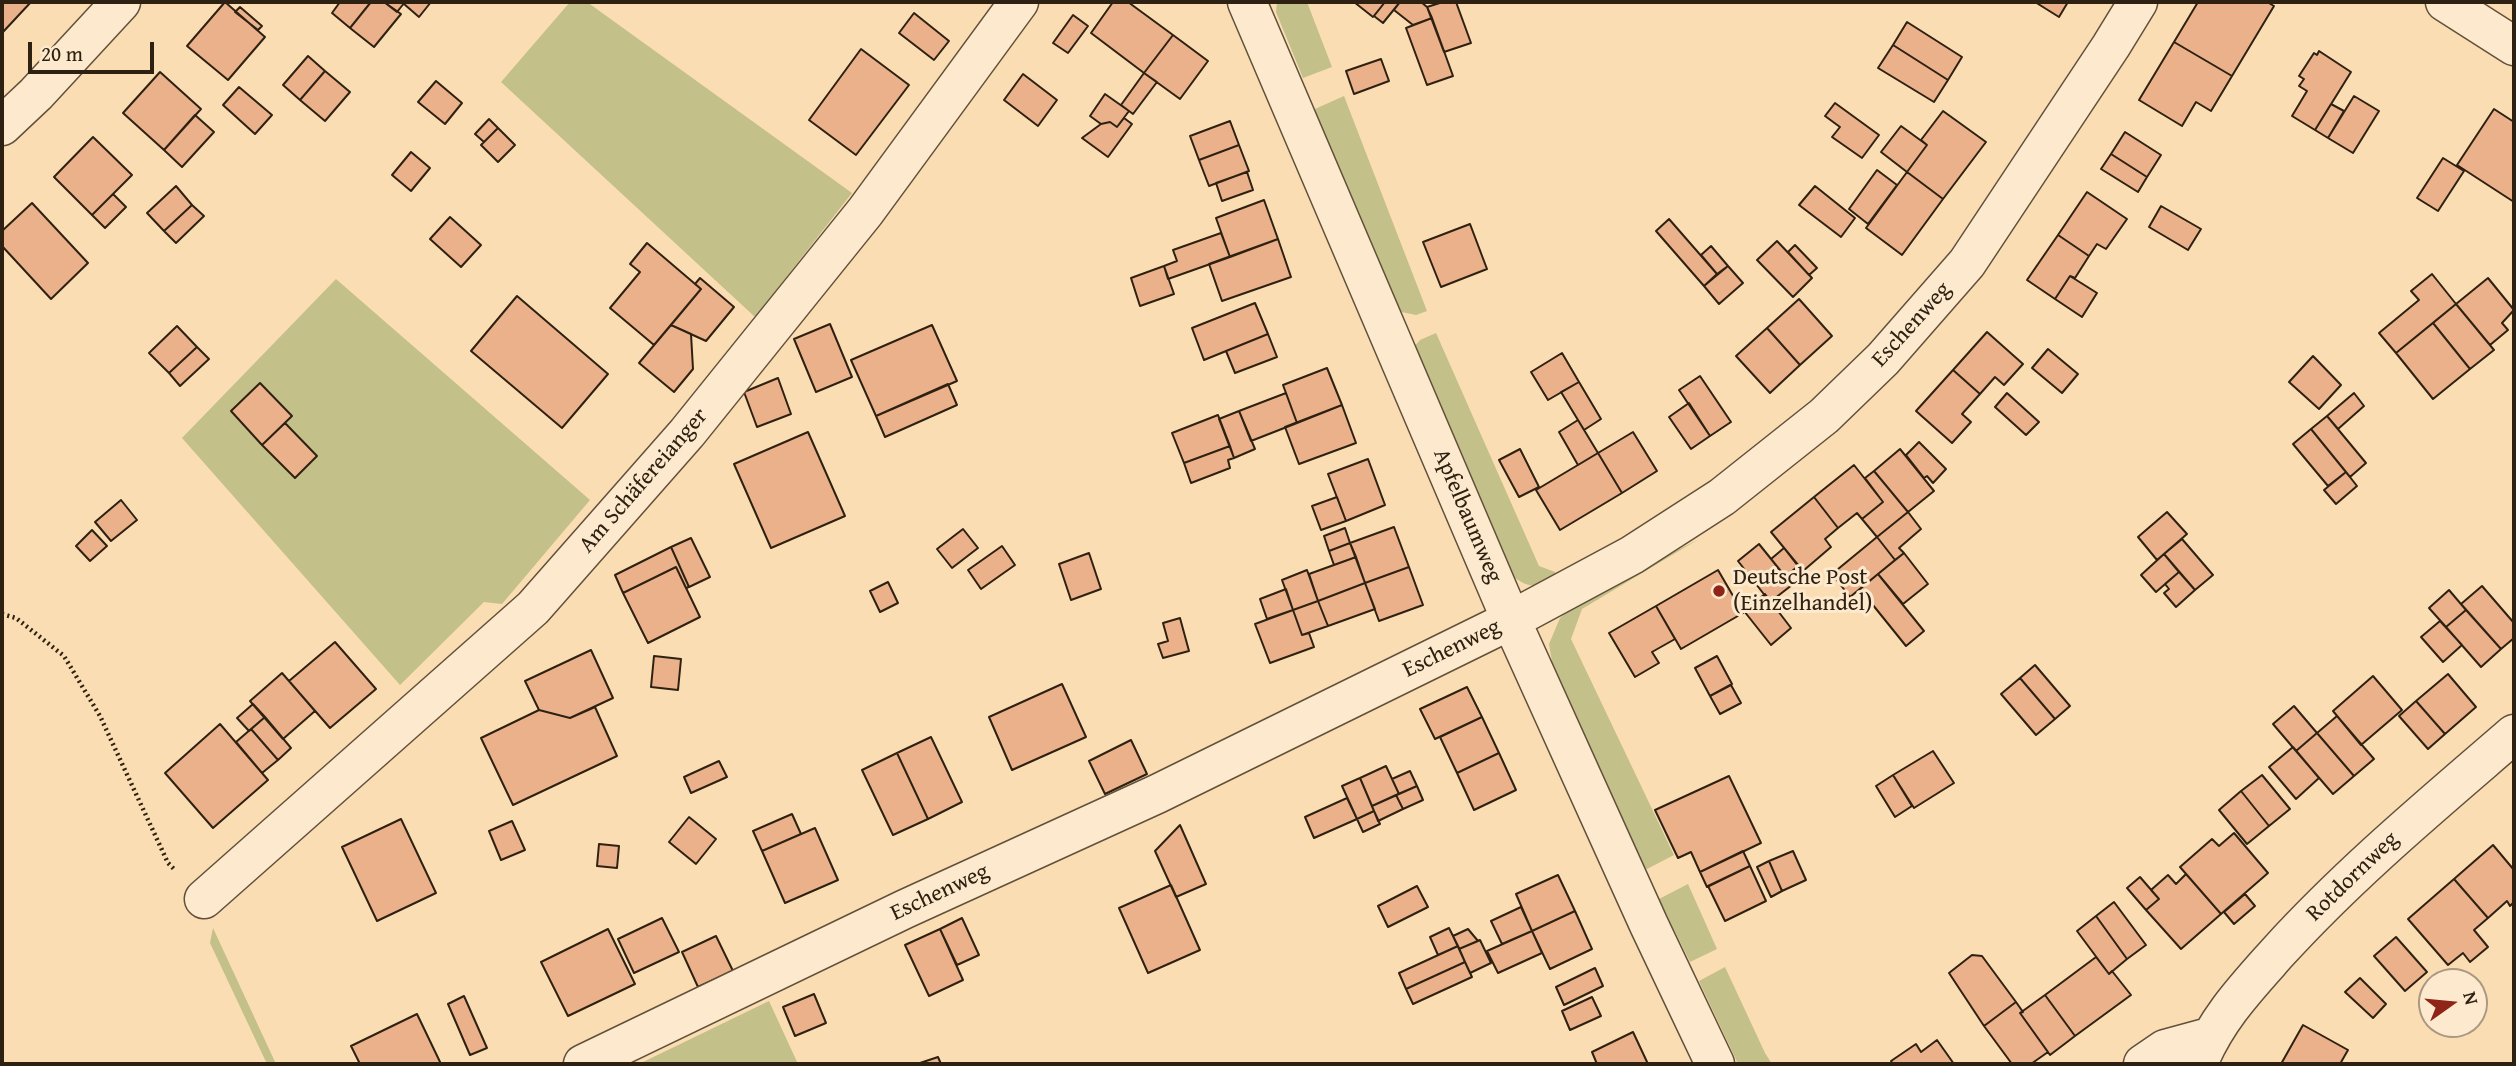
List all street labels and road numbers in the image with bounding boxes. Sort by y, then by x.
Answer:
street label: Eschenweg [1867,277,1957,373]
street label: Am Schäfereianger [574,403,714,559]
street label: Apfelbaumweg [1426,445,1508,587]
street label: Eschenweg [1399,614,1505,684]
street label: Rotdornweg [2301,826,2405,928]
street label: Eschenweg [886,858,994,928]

